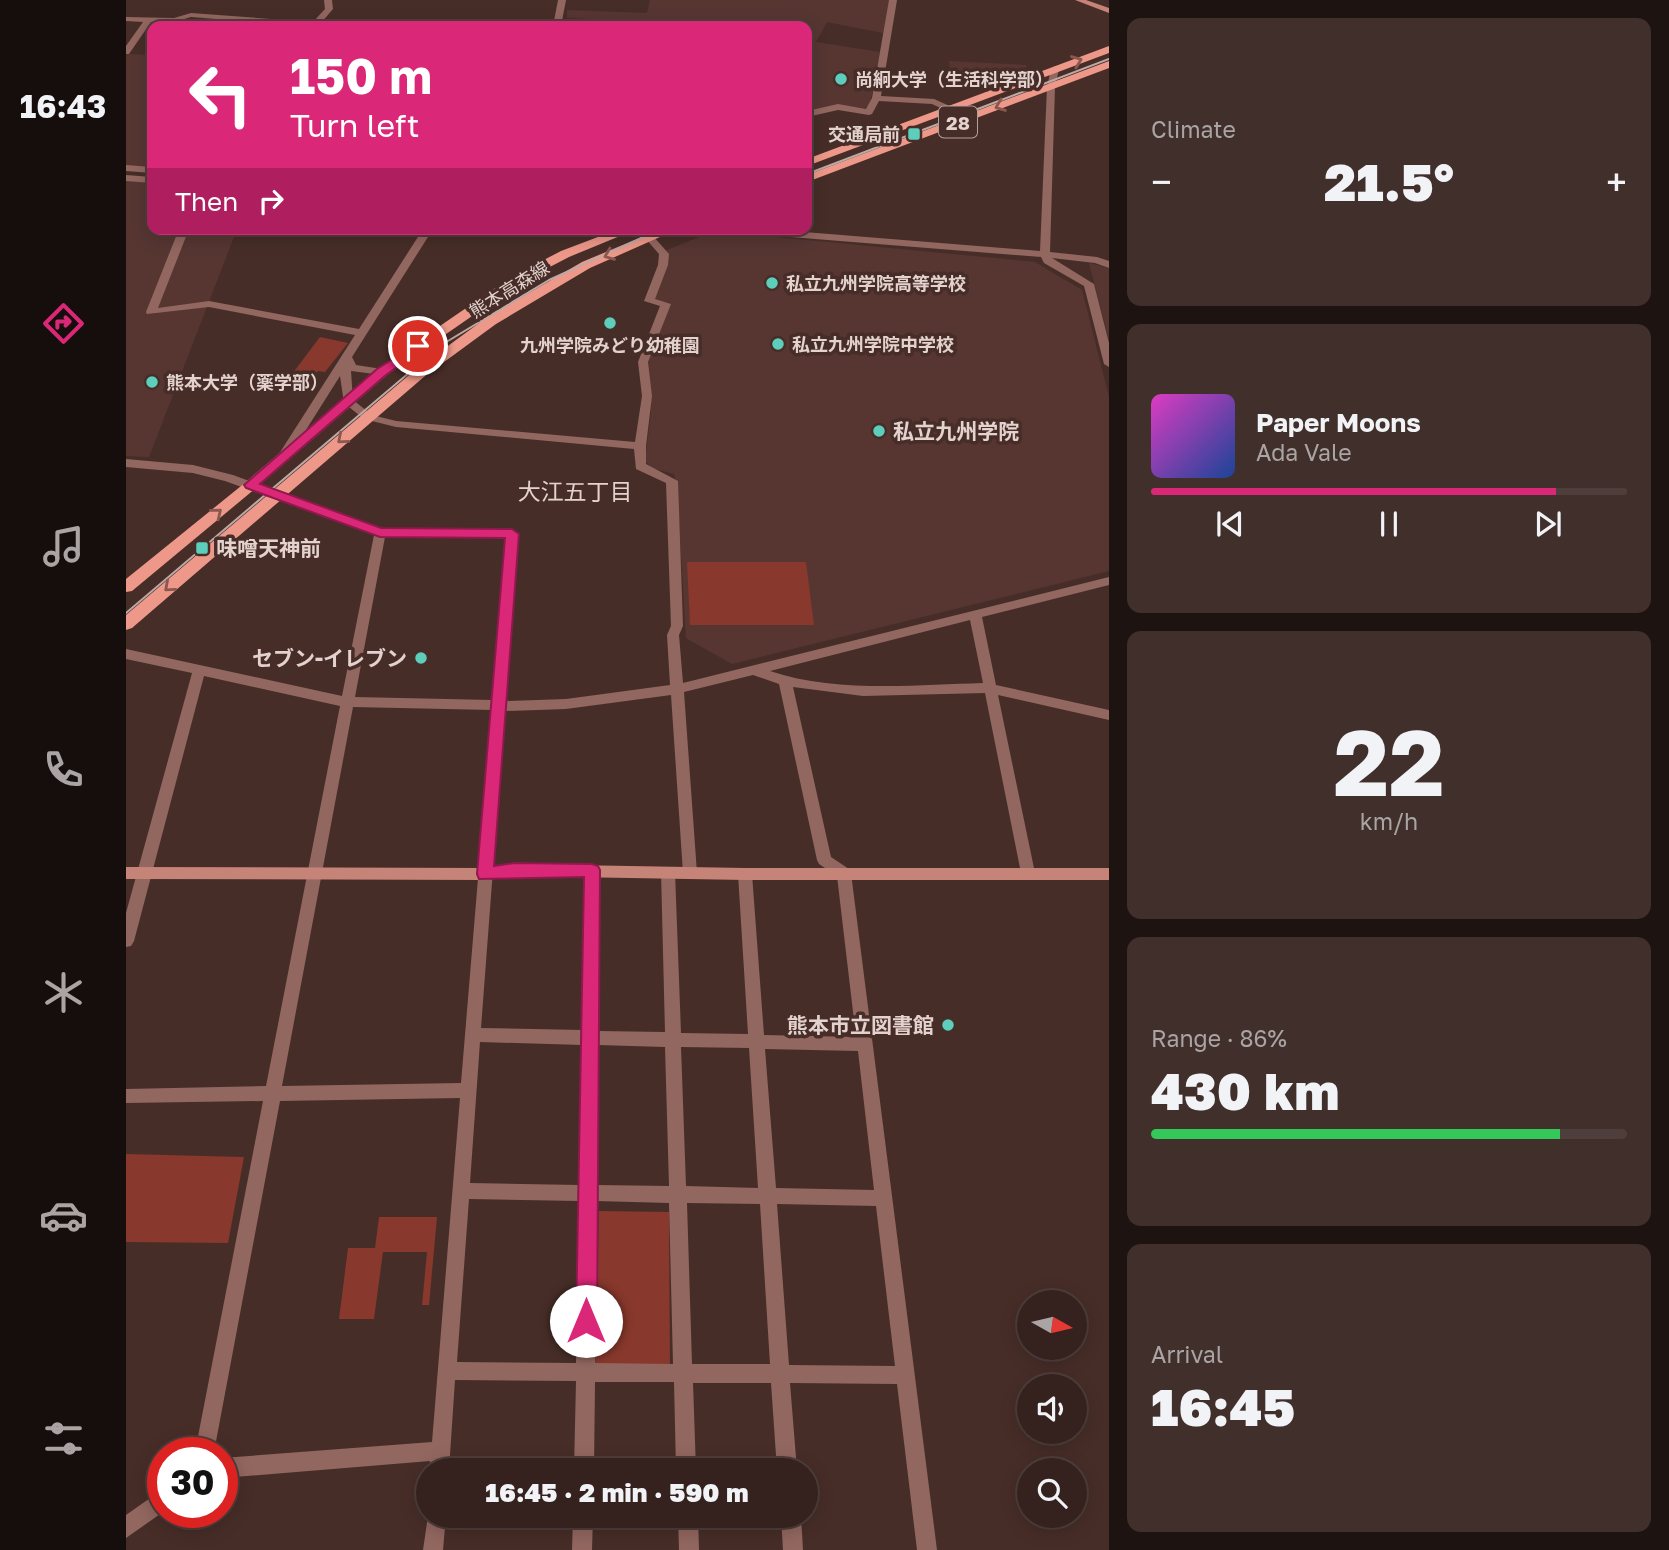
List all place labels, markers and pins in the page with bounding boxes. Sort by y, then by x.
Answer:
place label: 尚絅大学（生活科学部） [855,68,1053,90]
marker: 尚絅大学（生活科学部） [833,71,849,87]
place label: 交通局前 [828,123,900,145]
marker: 交通局前 [906,126,922,142]
place label: 私立九州学院高等学校 [786,272,966,294]
marker: 私立九州学院高等学校 [764,275,780,291]
marker: 九州学院みどり幼稚園 [602,315,618,331]
pin [388,316,448,376]
place label: 私立九州学院中学校 [792,333,954,355]
place label: 九州学院みどり幼稚園 [520,334,700,356]
marker: 私立九州学院中学校 [770,336,786,352]
place label: 熊本大学（薬学部） [166,371,328,393]
marker: 熊本大学（薬学部） [144,374,160,390]
place label: 私立九州学院 [893,418,1019,444]
marker: 私立九州学院 [871,423,887,439]
place label: 味噌天神前 [216,535,321,561]
marker: 味噌天神前 [194,540,210,556]
place label: セブン-イレブン [252,645,407,671]
marker: セブン-イレブン [413,650,429,666]
place label: 熊本市立図書館 [787,1012,934,1038]
marker: 熊本市立図書館 [940,1017,956,1033]

